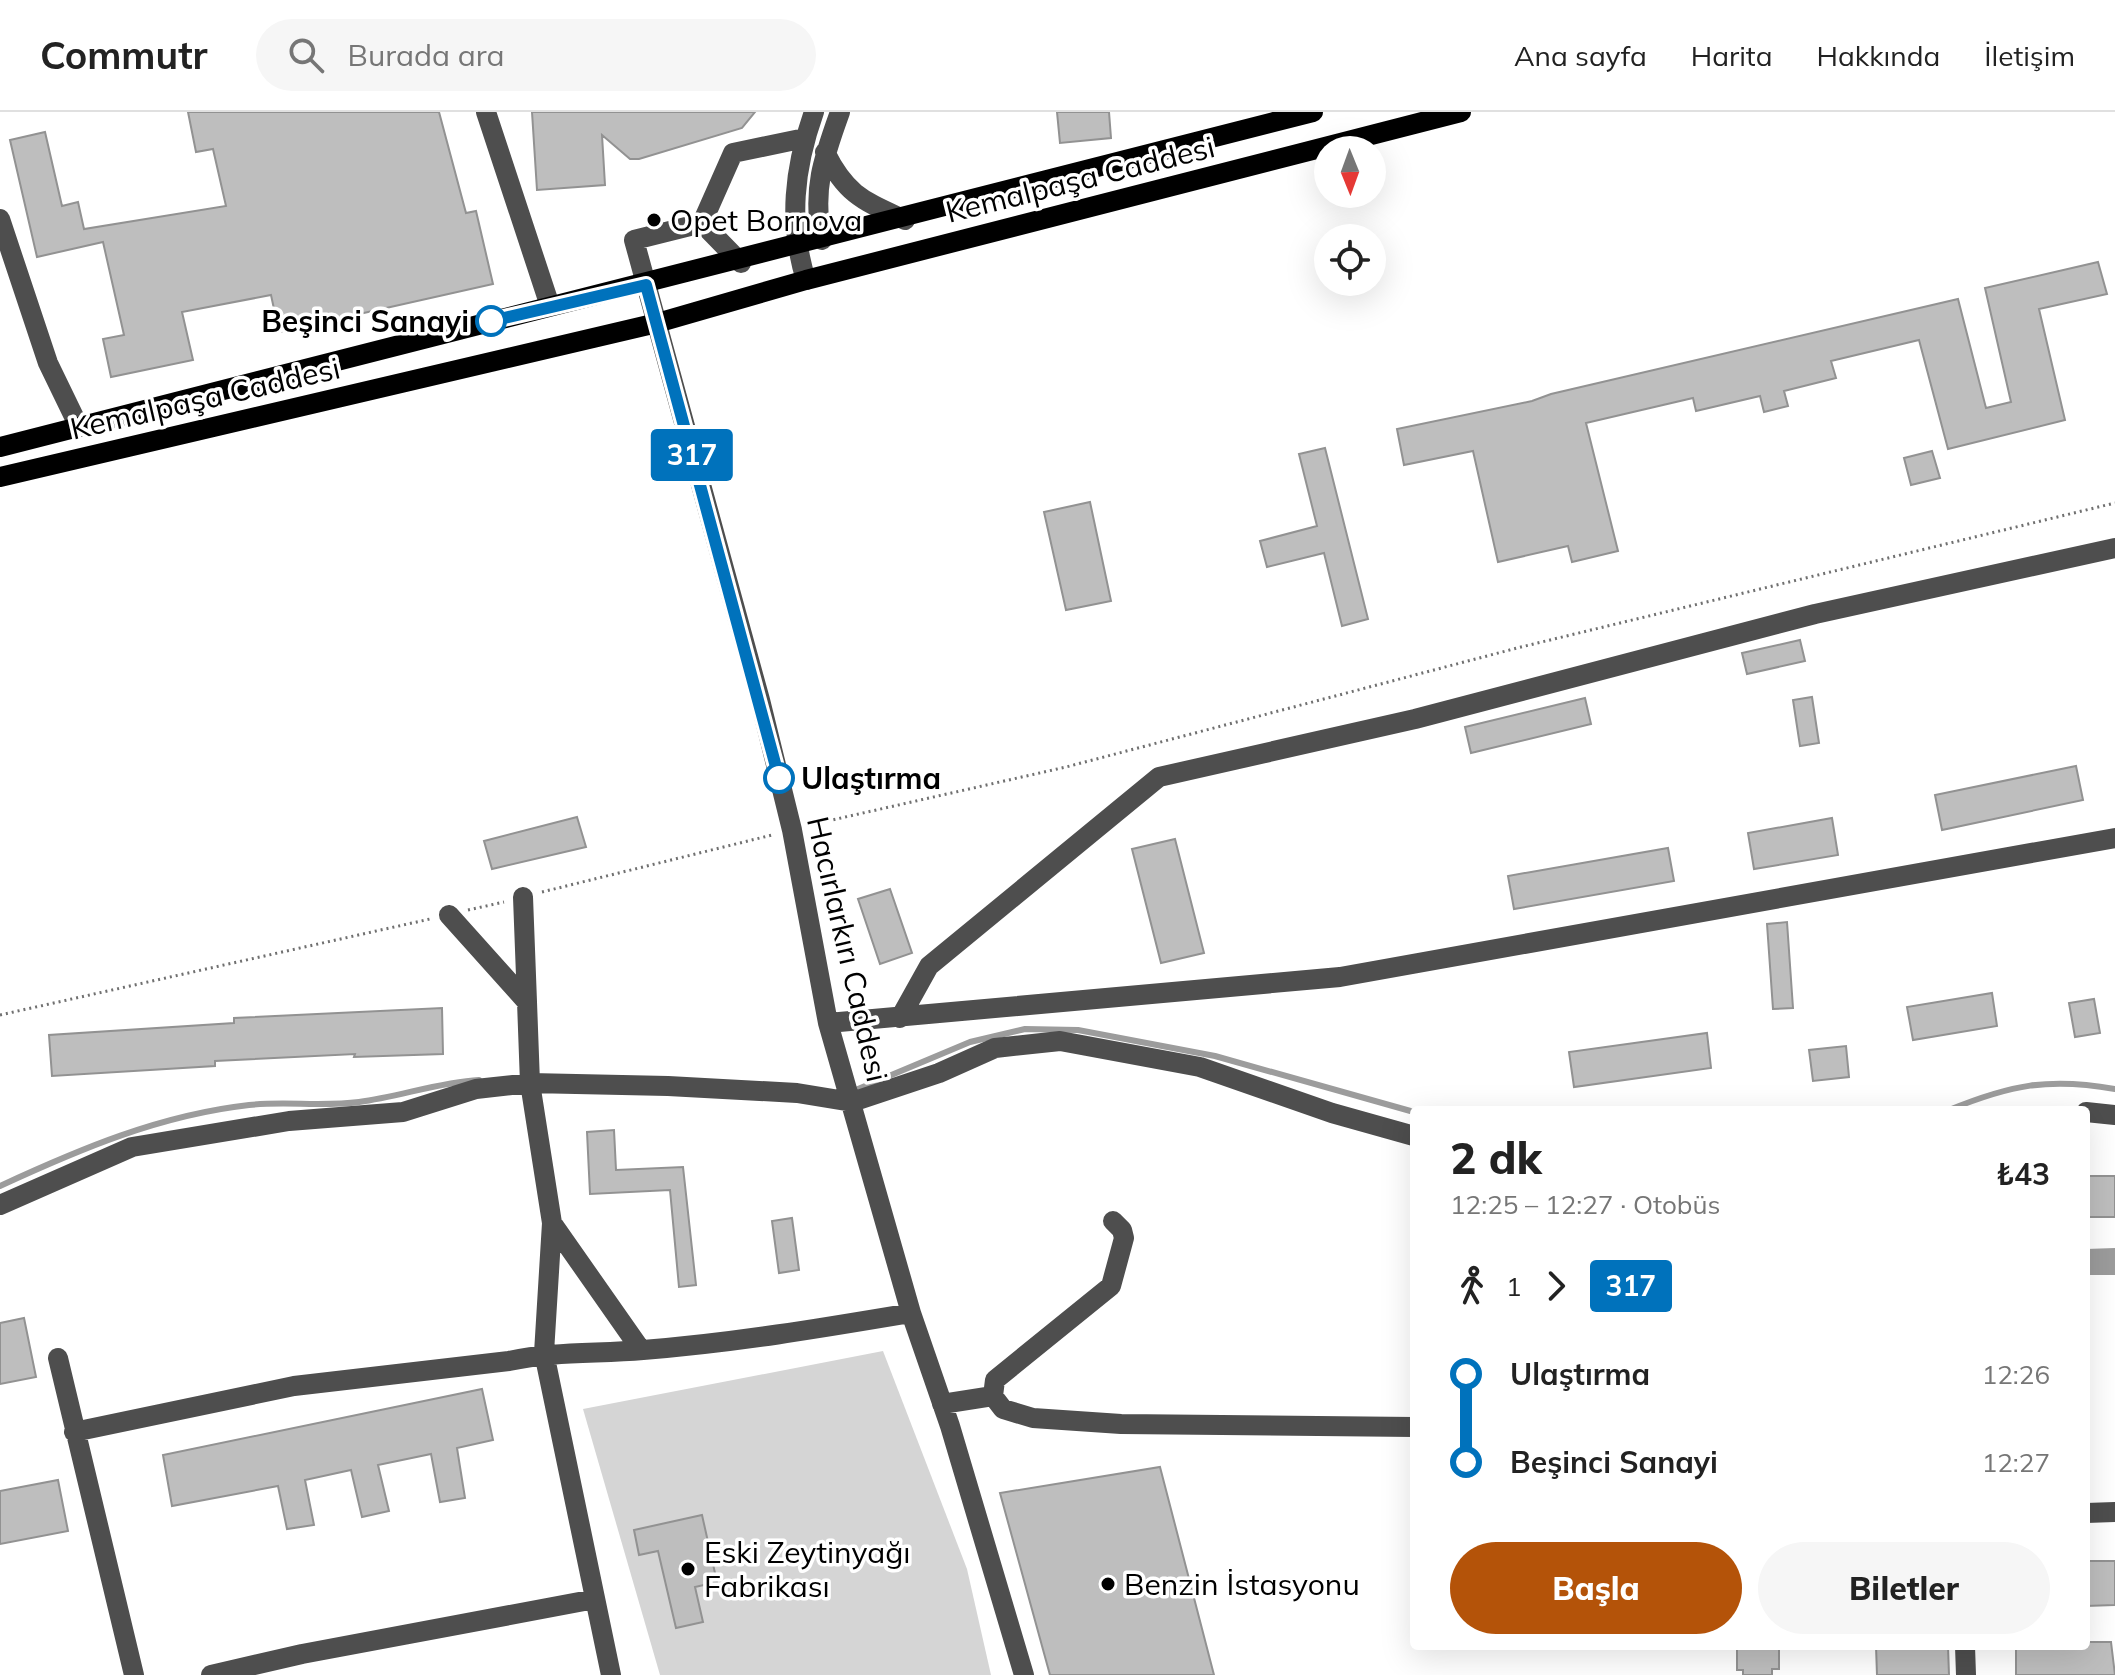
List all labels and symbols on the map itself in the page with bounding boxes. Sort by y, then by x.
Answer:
street label: Kemalpaşa Caddesi [942,127,1218,231]
north arrow [1314,136,1386,208]
place label: Opet Bornova [670,201,862,239]
marker: Opet Bornova [645,211,663,229]
place label: Beşinci Sanayi [261,302,469,340]
marker: Beşinci Sanayi [476,306,506,336]
street label: Kemalpaşa Caddesi [66,348,344,448]
line badge: 317 [646,429,738,481]
place label: Ulaştırma [801,759,941,797]
marker: Ulaştırma [764,763,794,793]
street label: Hacırlarkırı Caddesi [799,813,897,1085]
place label: Eski Zeytinyağı Fabrikası [704,1533,910,1605]
marker: Eski Zeytinyağı Fabrikası [679,1560,697,1578]
place label: Benzin İstasyonu [1124,1565,1360,1603]
marker: Benzin İstasyonu [1099,1575,1117,1593]

